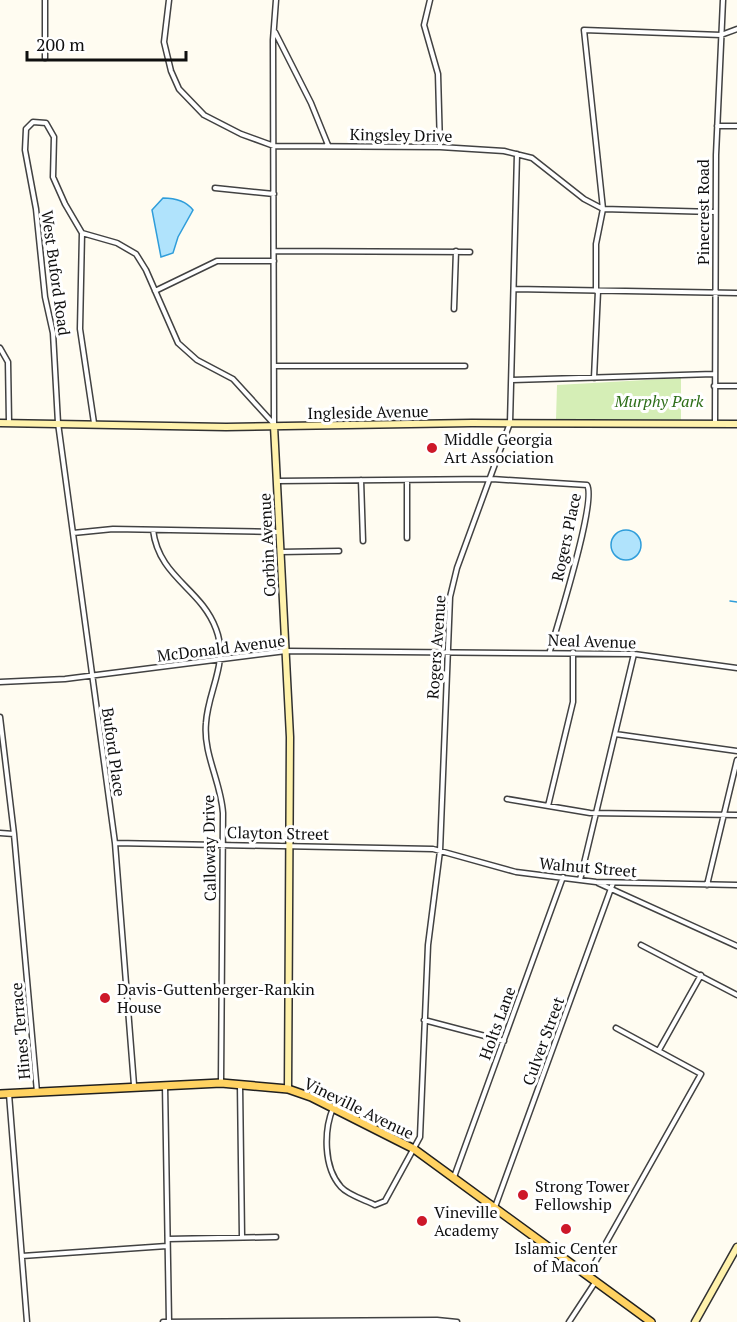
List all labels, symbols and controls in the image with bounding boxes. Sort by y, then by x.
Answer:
scale bar [27,24,186,62]
text: 200 m [36,32,85,56]
street label: Kingsley Drive [349,123,453,147]
street label: Pinecrest Road [692,159,714,265]
street label: West Buford Road [36,209,76,337]
park label: Murphy Park [614,390,704,412]
street label: Ingleside Avenue [307,400,429,424]
place label: Middle Georgia Art Association [444,428,554,468]
marker: Middle Georgia Art Association [425,441,439,455]
street label: Rogers Place [546,491,586,583]
street label: Corbin Avenue [253,493,281,597]
street label: Rogers Avenue [421,594,451,700]
street label: Neal Avenue [547,628,637,654]
street label: McDonald Avenue [156,629,286,667]
street label: Buford Place [97,706,131,798]
street label: Calloway Drive [197,795,221,901]
street label: Clayton Street [227,821,329,845]
street label: Walnut Street [538,852,638,882]
place label: Davis-Guttenberger-Rankin House [117,978,315,1018]
street label: Hines Terrace [5,982,35,1080]
street label: Holts Lane [474,983,520,1063]
marker: Davis-Guttenberger-Rankin House [98,991,112,1005]
street label: Culver Street [517,994,569,1088]
street label: Vineville Avenue [300,1072,418,1144]
place label: Strong Tower Fellowship [535,1175,630,1215]
marker: Strong Tower Fellowship [516,1188,530,1202]
place label: Vineville Academy [434,1201,500,1241]
marker: Vineville Academy [415,1214,429,1228]
marker: Islamic Center of Macon [559,1222,573,1236]
place label: Islamic Center of Macon [514,1237,618,1277]

